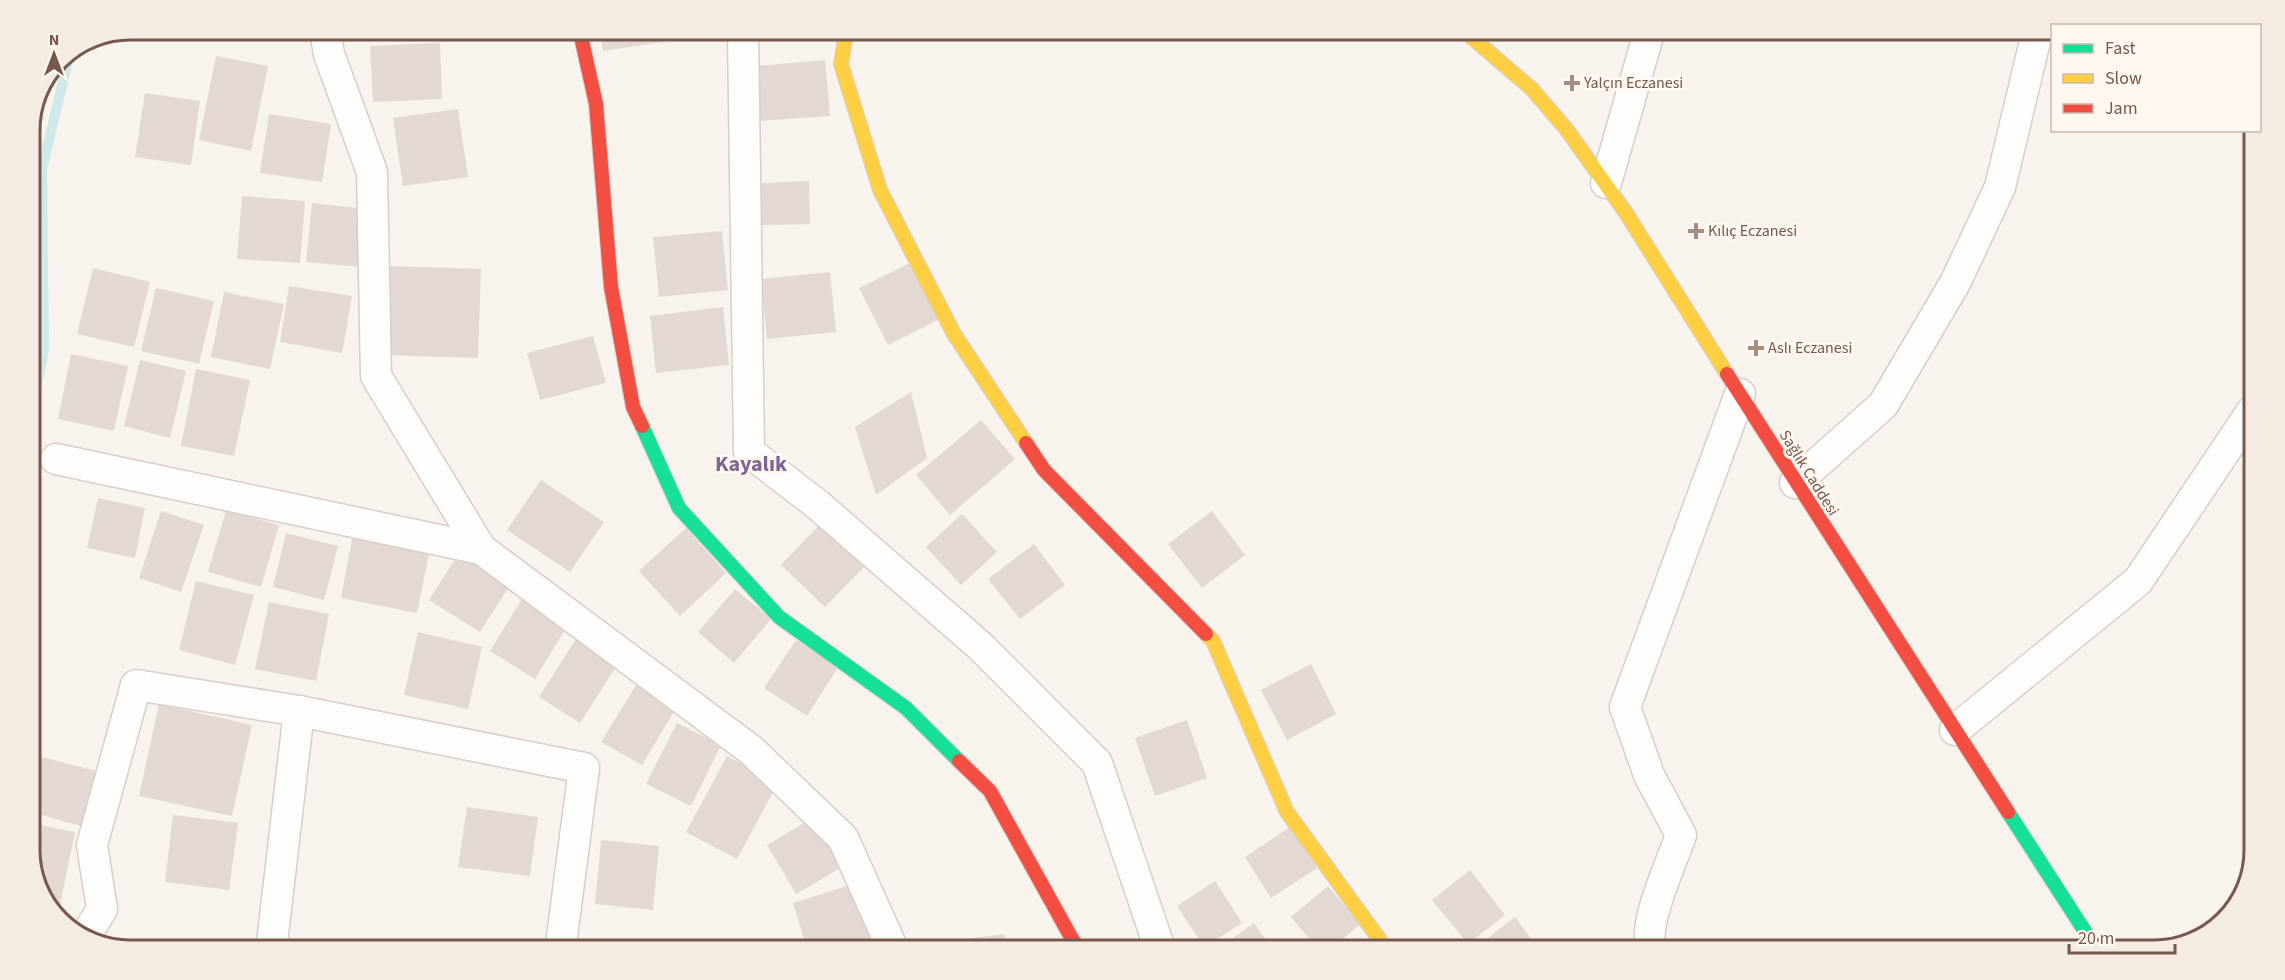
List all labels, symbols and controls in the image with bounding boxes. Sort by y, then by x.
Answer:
north arrow [24,24,84,84]
legend [2051,24,2261,132]
text: N [49,29,59,51]
text: Fast [2105,36,2136,61]
text: Slow [2105,66,2142,91]
place label: Yalçın Eczanesi [1583,72,1683,94]
marker: Yalçın Eczanesi [1565,76,1579,90]
text: Jam [2105,96,2138,121]
place label: Kılıç Eczanesi [1708,220,1797,242]
marker: Kılıç Eczanesi [1689,224,1703,238]
place label: Aslı Eczanesi [1768,337,1852,359]
marker: Aslı Eczanesi [1749,341,1763,355]
street label: Sağlık Caddesi [1774,426,1844,520]
district label: Kayalık [715,448,787,480]
scale bar [2069,917,2176,955]
text: 20 m [2078,926,2114,951]

